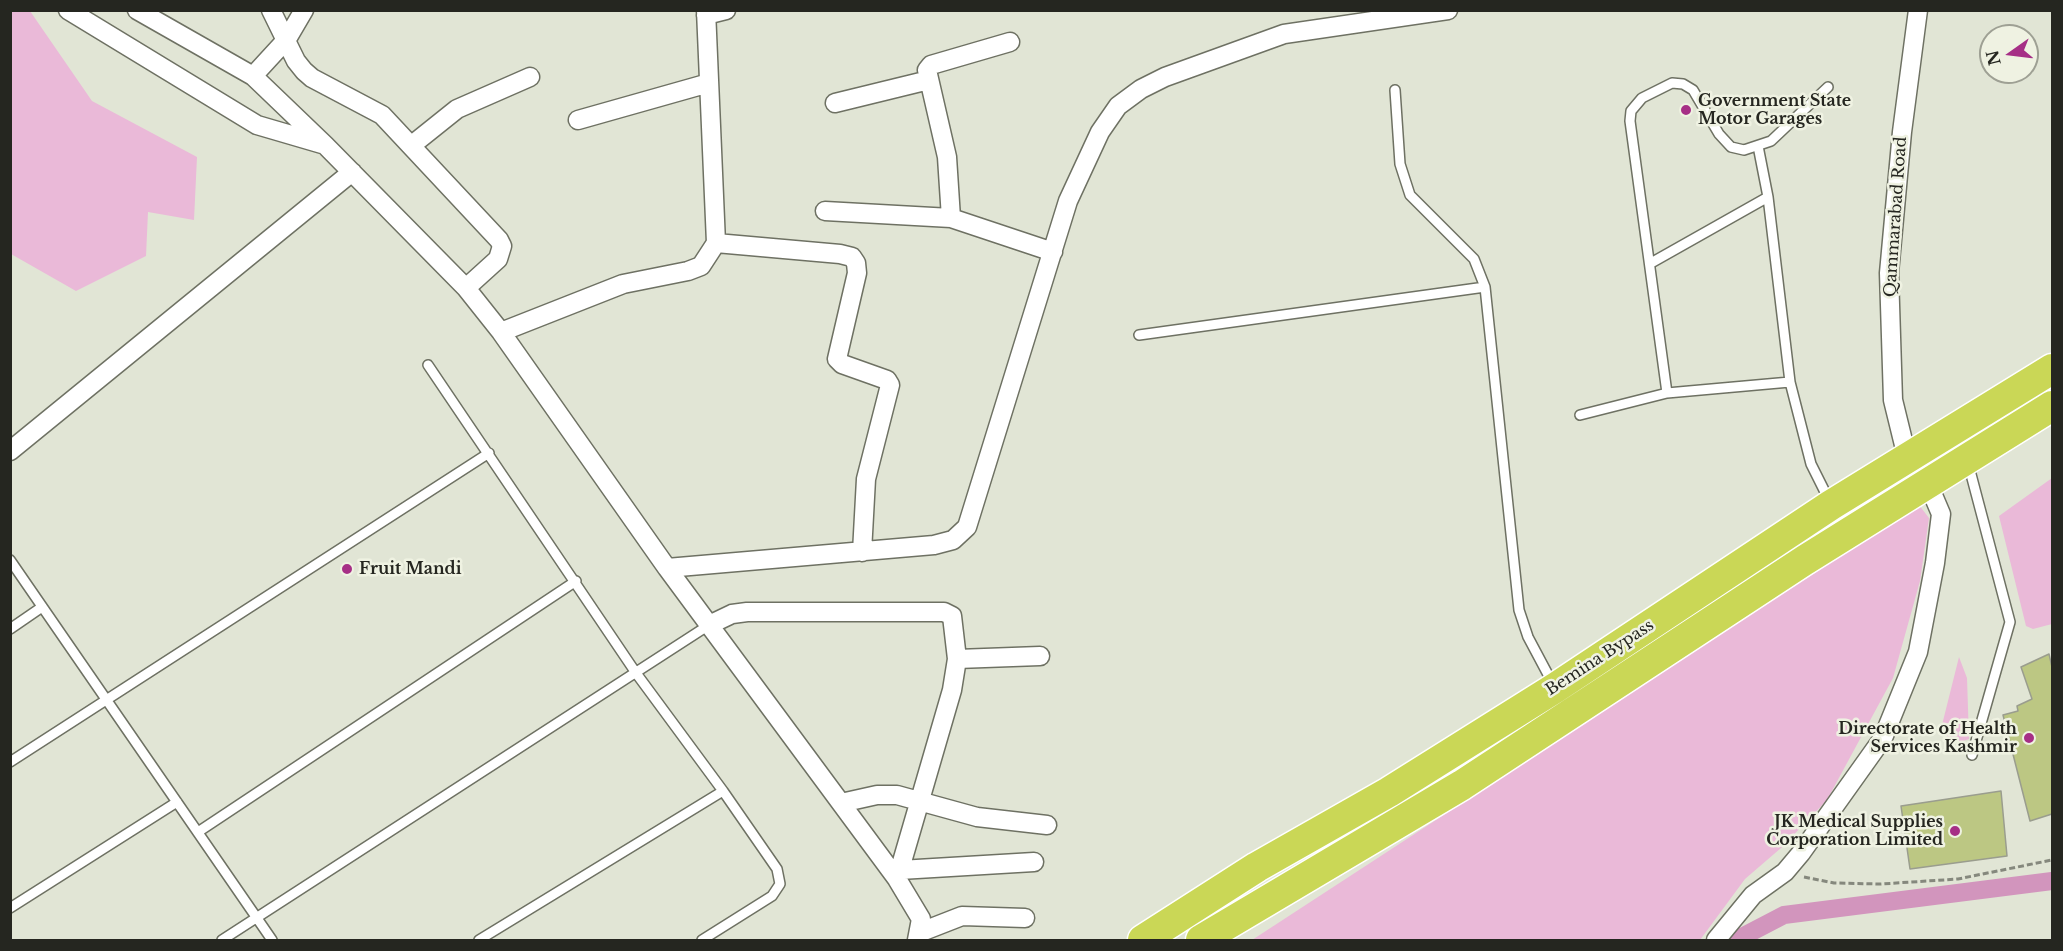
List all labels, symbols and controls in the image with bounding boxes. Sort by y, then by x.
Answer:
north arrow [1979,24,2039,84]
text: N [1982,48,2005,68]
place label: Government State Motor Garages [1698,91,1851,129]
marker: Government State Motor Garages [1679,103,1693,117]
street label: Qammarabad Road [1881,136,1911,298]
place label: Fruit Mandi [359,559,461,579]
marker: Fruit Mandi [340,562,354,576]
street label: Bemina Bypass [1542,616,1658,700]
place label: Directorate of Health Services Kashmir [1838,719,2017,757]
marker: Directorate of Health Services Kashmir [2022,731,2036,745]
place label: JK Medical Supplies Corporation Limited [1766,812,1943,850]
marker: JK Medical Supplies Corporation Limited [1948,824,1962,838]

